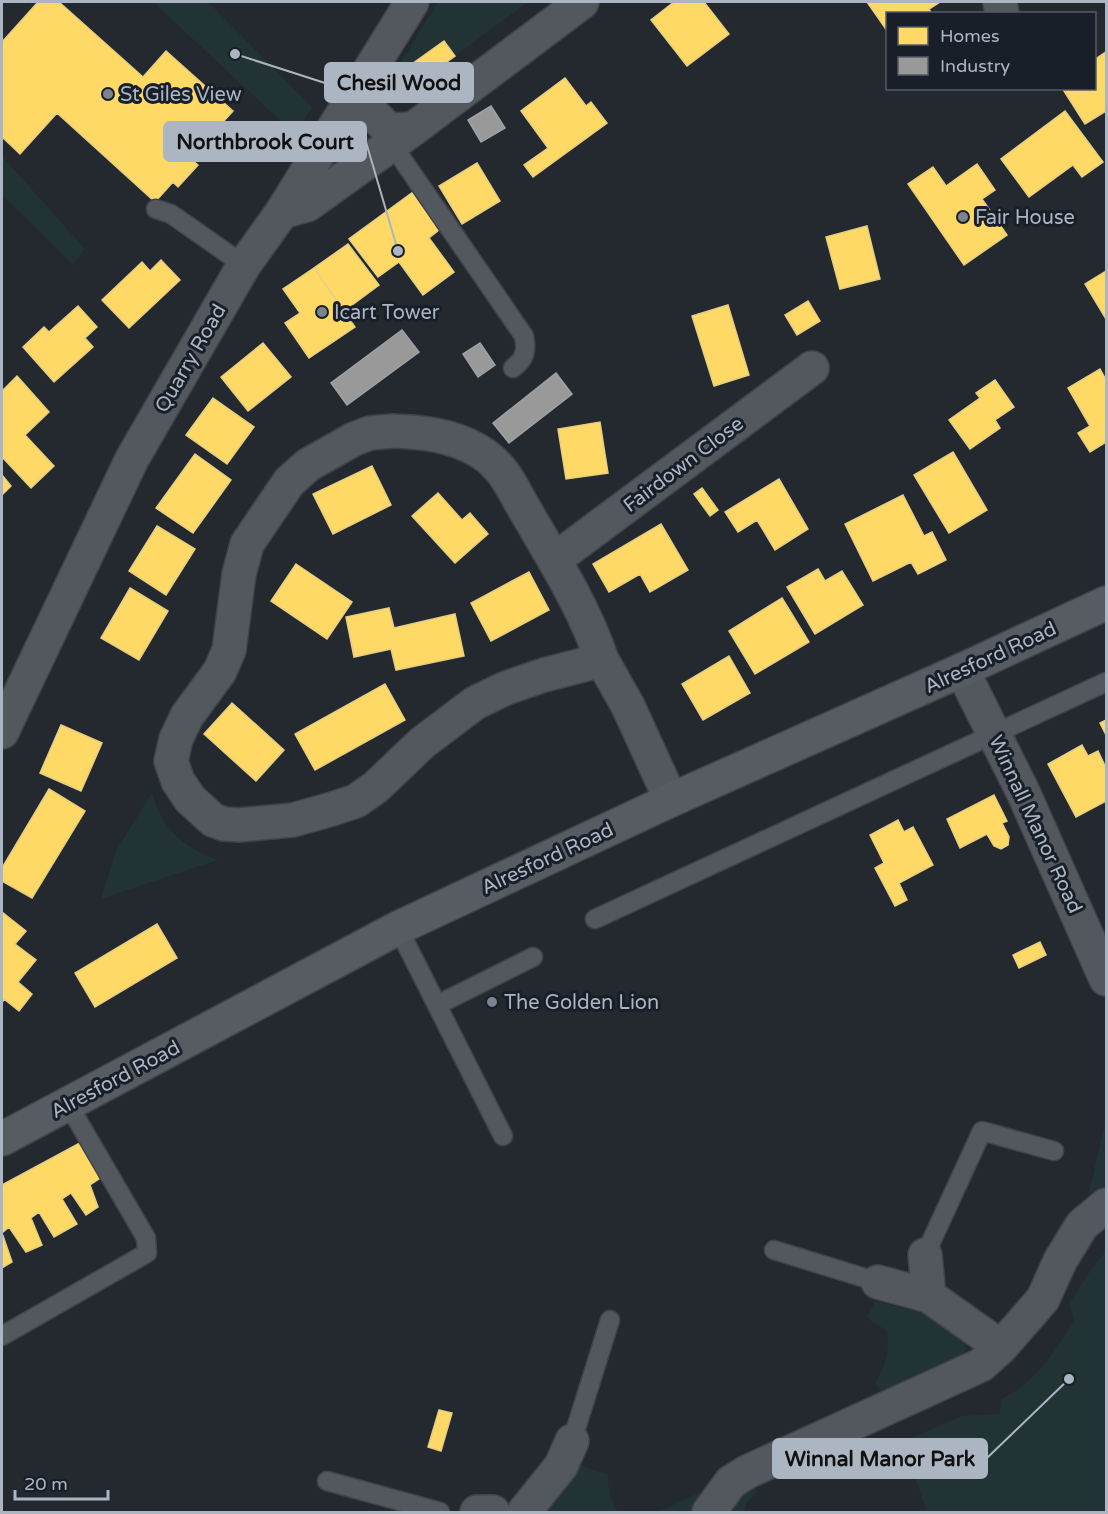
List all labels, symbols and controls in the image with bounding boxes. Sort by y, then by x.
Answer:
legend [886,12,1096,90]
text: Homes [940,25,1000,47]
text: Industry [940,55,1011,77]
callout: Chesil Wood [325,63,473,102]
text: Chesil Wood [337,71,461,96]
place label: St Giles View [120,83,242,107]
marker: St Giles View [101,87,115,101]
callout: Northbrook Court [164,122,366,161]
text: Northbrook Court [176,130,354,155]
place label: Fair House [975,206,1075,230]
marker: Fair House [956,210,970,224]
street label: Quarry Road [150,300,232,417]
place label: Icart Tower [334,301,440,325]
marker: Icart Tower [315,305,329,319]
street label: Fairdown Close [619,412,748,518]
street label: Alresford Road [921,617,1060,699]
street label: Winnall Manor Road [983,732,1087,917]
street label: Alresford Road [478,818,617,900]
place label: The Golden Lion [504,991,659,1015]
marker: The Golden Lion [485,995,499,1009]
street label: Alresford Road [47,1036,184,1124]
callout: Winnal Manor Park [773,1439,987,1478]
text: Winnal Manor Park [785,1447,976,1472]
scale bar [15,1463,108,1501]
text: 20 m [24,1473,68,1495]

